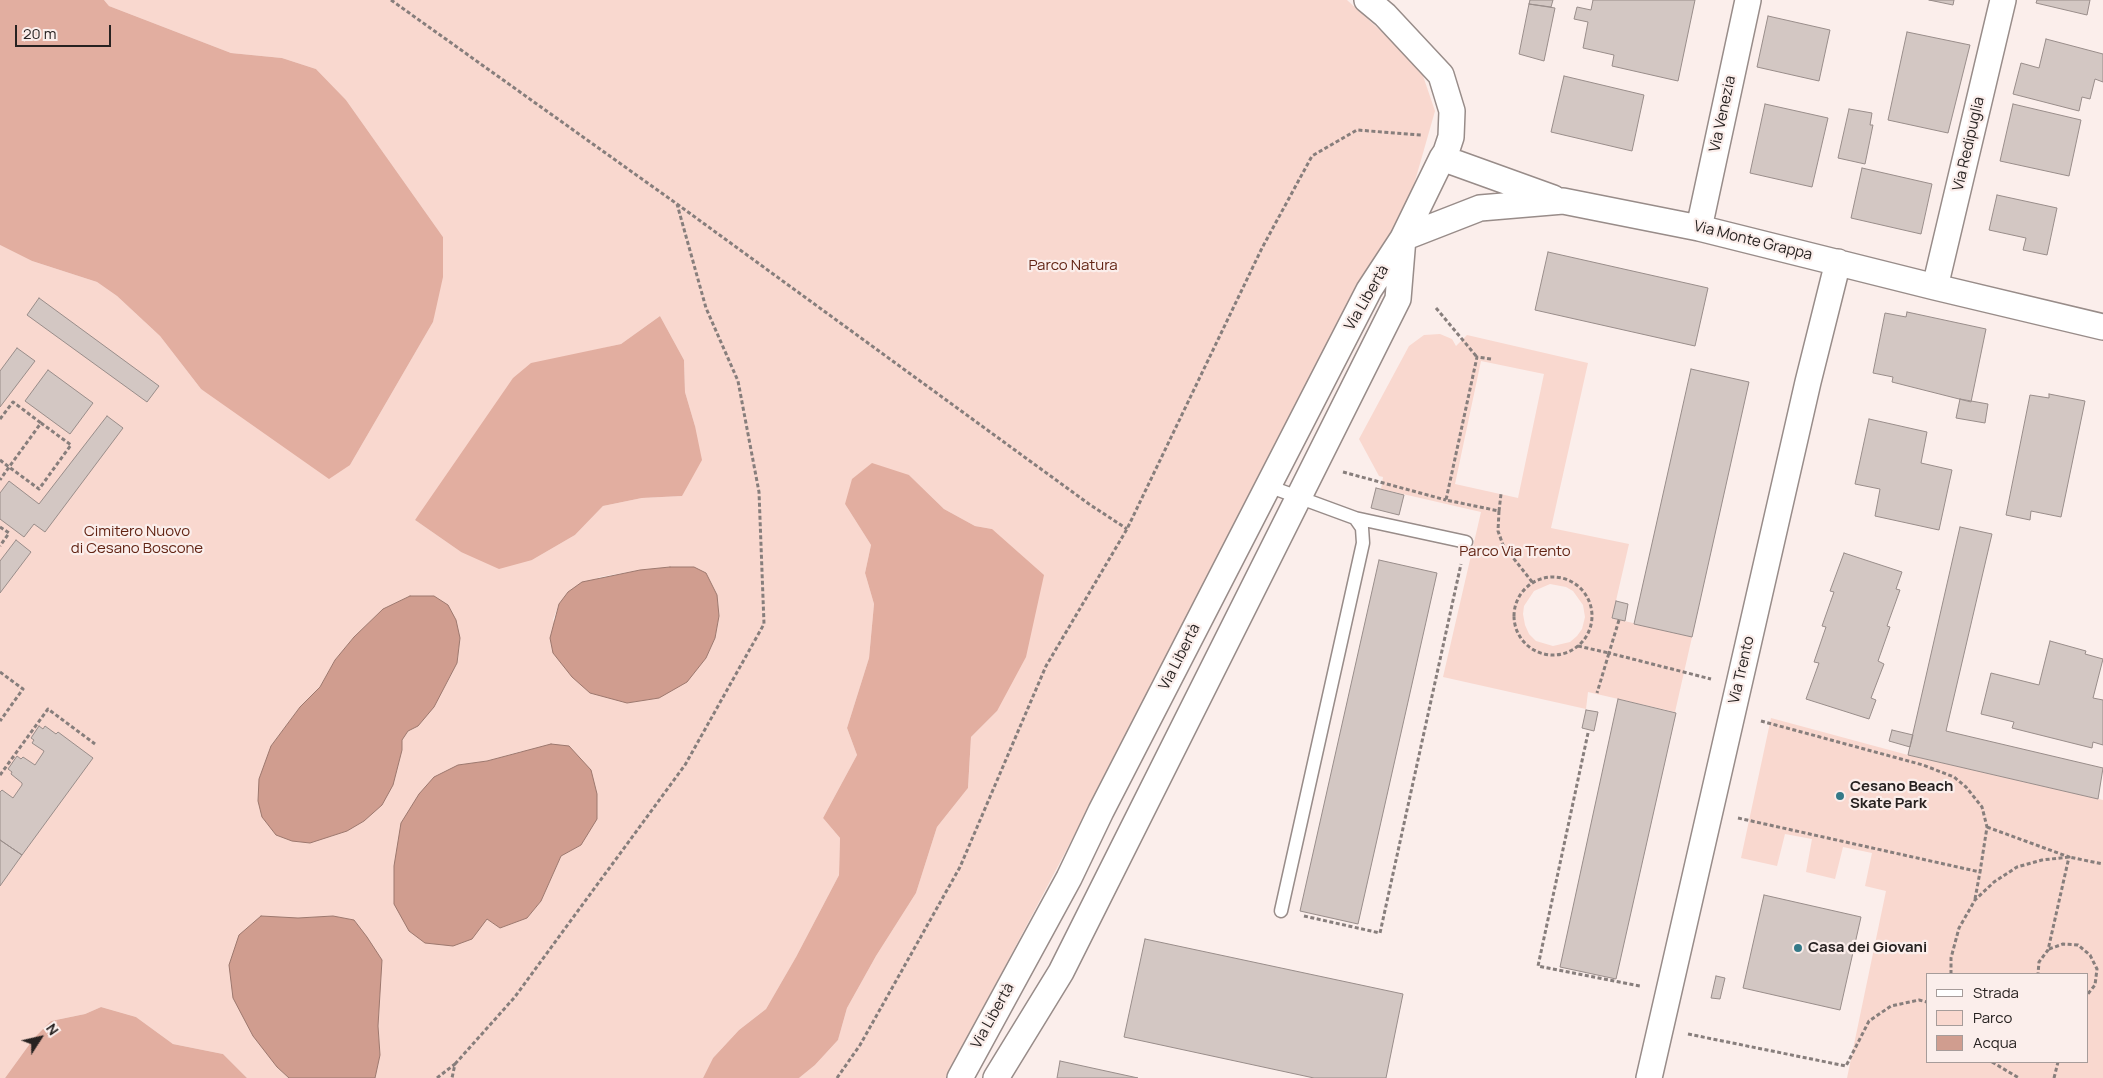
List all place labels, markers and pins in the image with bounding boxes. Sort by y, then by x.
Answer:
place label: Cesano Beach Skate Park [1850,778,1953,813]
marker: Cesano Beach Skate Park [1834,790,1846,802]
place label: Casa dei Giovani [1808,939,1927,957]
marker: Casa dei Giovani [1792,942,1804,954]

